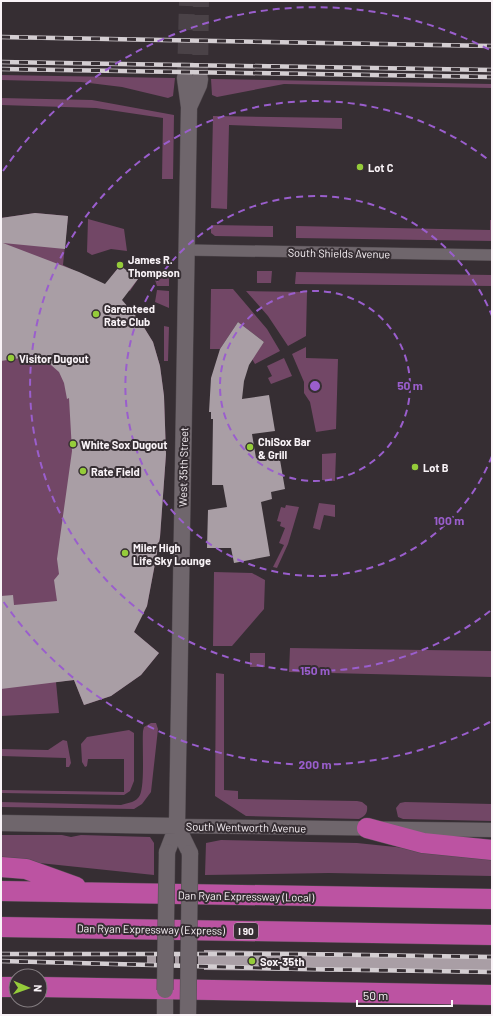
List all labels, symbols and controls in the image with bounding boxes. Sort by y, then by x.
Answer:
place label: Lot C [368,161,394,174]
marker: Lot C [355,162,365,172]
street label: South Shields Avenue [288,246,390,260]
place label: James R. Thompson [128,253,180,279]
marker: James R. Thompson [115,260,125,270]
place label: Garenteed Rate Club [104,302,155,328]
marker: Garenteed Rate Club [91,309,101,319]
place label: Visitor Dugout [19,352,89,365]
marker: Visitor Dugout [6,353,16,363]
text: 50 m [397,378,423,392]
centre of rings [308,379,322,393]
street label: West 35th Street [176,427,190,507]
place label: ChiSox Bar & Grill [258,435,312,461]
place label: White Sox Dugout [81,438,167,451]
marker: White Sox Dugout [68,439,78,449]
marker: ChiSox Bar & Grill [245,442,255,452]
place label: Lot B [423,461,449,474]
marker: Lot B [410,462,420,472]
place label: Rate Field [91,465,140,478]
marker: Rate Field [78,466,88,476]
text: 100 m [434,513,464,527]
place label: Miler High Life Sky Lounge [133,541,211,567]
marker: Miler High Life Sky Lounge [120,548,130,558]
text: 150 m [300,663,330,677]
text: 200 m [299,757,331,771]
street label: South Wentworth Avenue [186,819,306,835]
street label: Dan Ryan Expressway (Local) [178,888,314,904]
street label: Dan Ryan Expressway (Express) [77,921,225,937]
road number: I 90 [234,923,258,939]
place label: Sox-35th [260,955,304,968]
marker: Sox-35th [247,956,257,966]
north arrow [8,968,48,1008]
scale bar [357,982,452,1008]
text: N [32,984,45,992]
text: 50 m [363,988,388,1002]

